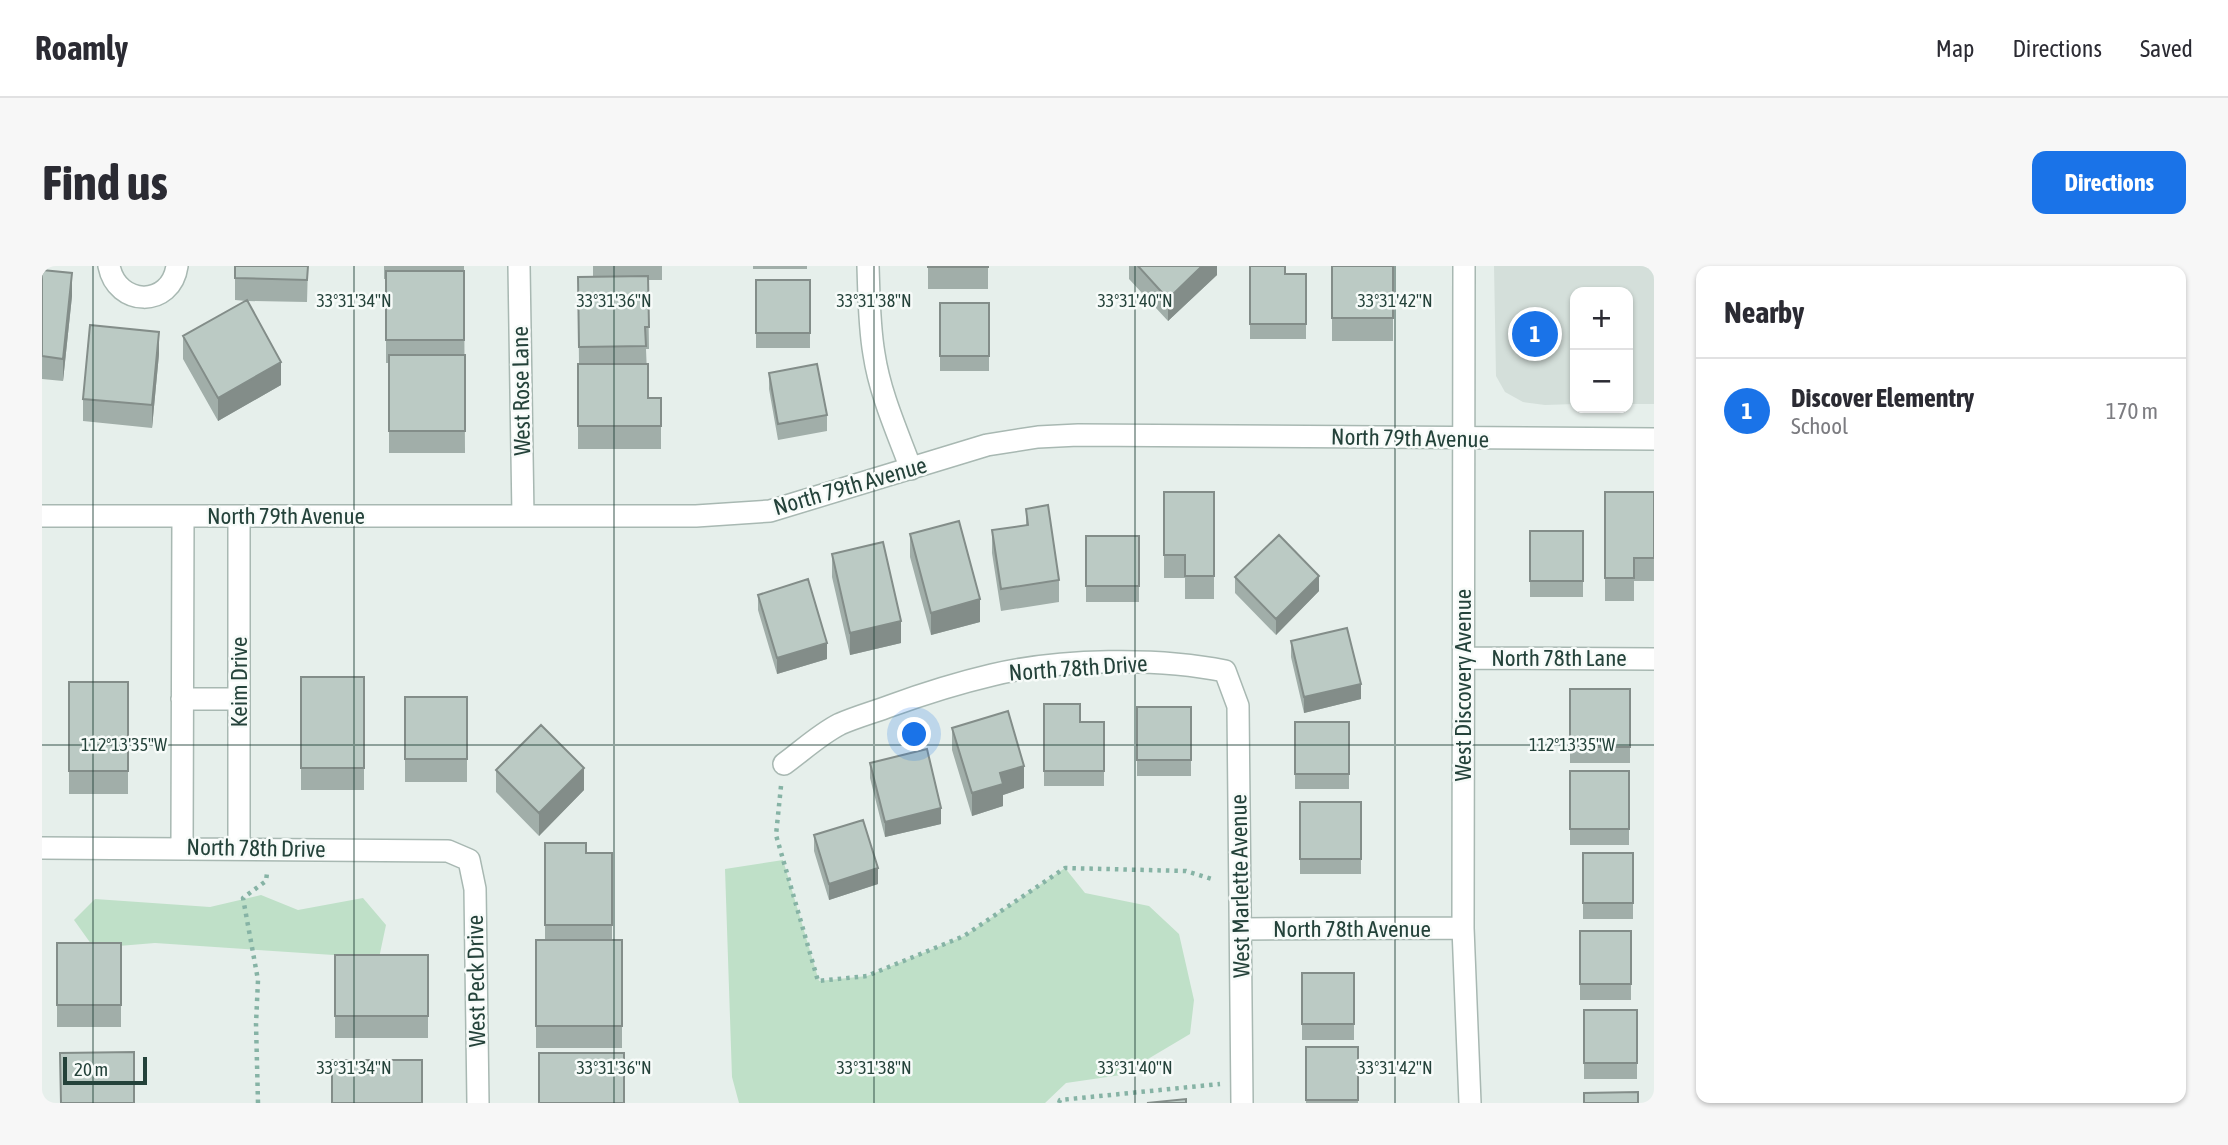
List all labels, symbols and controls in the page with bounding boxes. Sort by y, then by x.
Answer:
text: Roamly [35,29,128,67]
text: Map [1936,35,1974,62]
text: Directions [2012,35,2102,62]
text: Saved [2140,35,2193,62]
button: Directions [2032,151,2186,214]
text: Find us [42,154,168,210]
map controls [1570,287,1633,413]
button: + [1570,287,1633,350]
text: 33°31'34"N [316,290,392,311]
text: 33°31'36"N [576,290,652,311]
text: 33°31'38"N [836,290,912,311]
text: 33°31'40"N [1097,290,1173,311]
text: 33°31'42"N [1357,290,1433,311]
text: Nearby [1724,295,1804,329]
pin: 1 [1512,308,1558,360]
street label: West Rose Lane [507,326,535,456]
button: − [1570,350,1633,413]
text: Discover Elementry [1791,383,1974,413]
text: 1 [1742,398,1752,424]
text: 170 m [2106,398,2158,424]
text: School [1791,413,1848,439]
street label: North 79th Avenue [1331,424,1489,452]
street label: North 79th Avenue [770,452,930,520]
street label: North 79th Avenue [207,503,365,529]
street label: West Discovery Avenue [1450,589,1476,781]
street label: Keim Drive [226,637,252,727]
street label: North 78th Lane [1491,645,1627,671]
street label: North 78th Drive [1008,650,1148,686]
your location [897,717,931,751]
text: 112°13'35"W [81,734,167,755]
text: 112°13'35"W [1529,734,1615,755]
street label: West Marlette Avenue [1225,794,1255,978]
street label: North 78th Drive [186,834,326,862]
street label: West Peck Drive [462,915,490,1047]
street label: North 78th Avenue [1273,916,1431,942]
scale bar [63,1054,147,1086]
text: 33°31'34"N [316,1057,392,1078]
text: 33°31'36"N [576,1057,652,1078]
text: 33°31'38"N [836,1057,912,1078]
text: 33°31'40"N [1097,1057,1173,1078]
text: 33°31'42"N [1357,1057,1433,1078]
text: 20 m [74,1058,108,1080]

